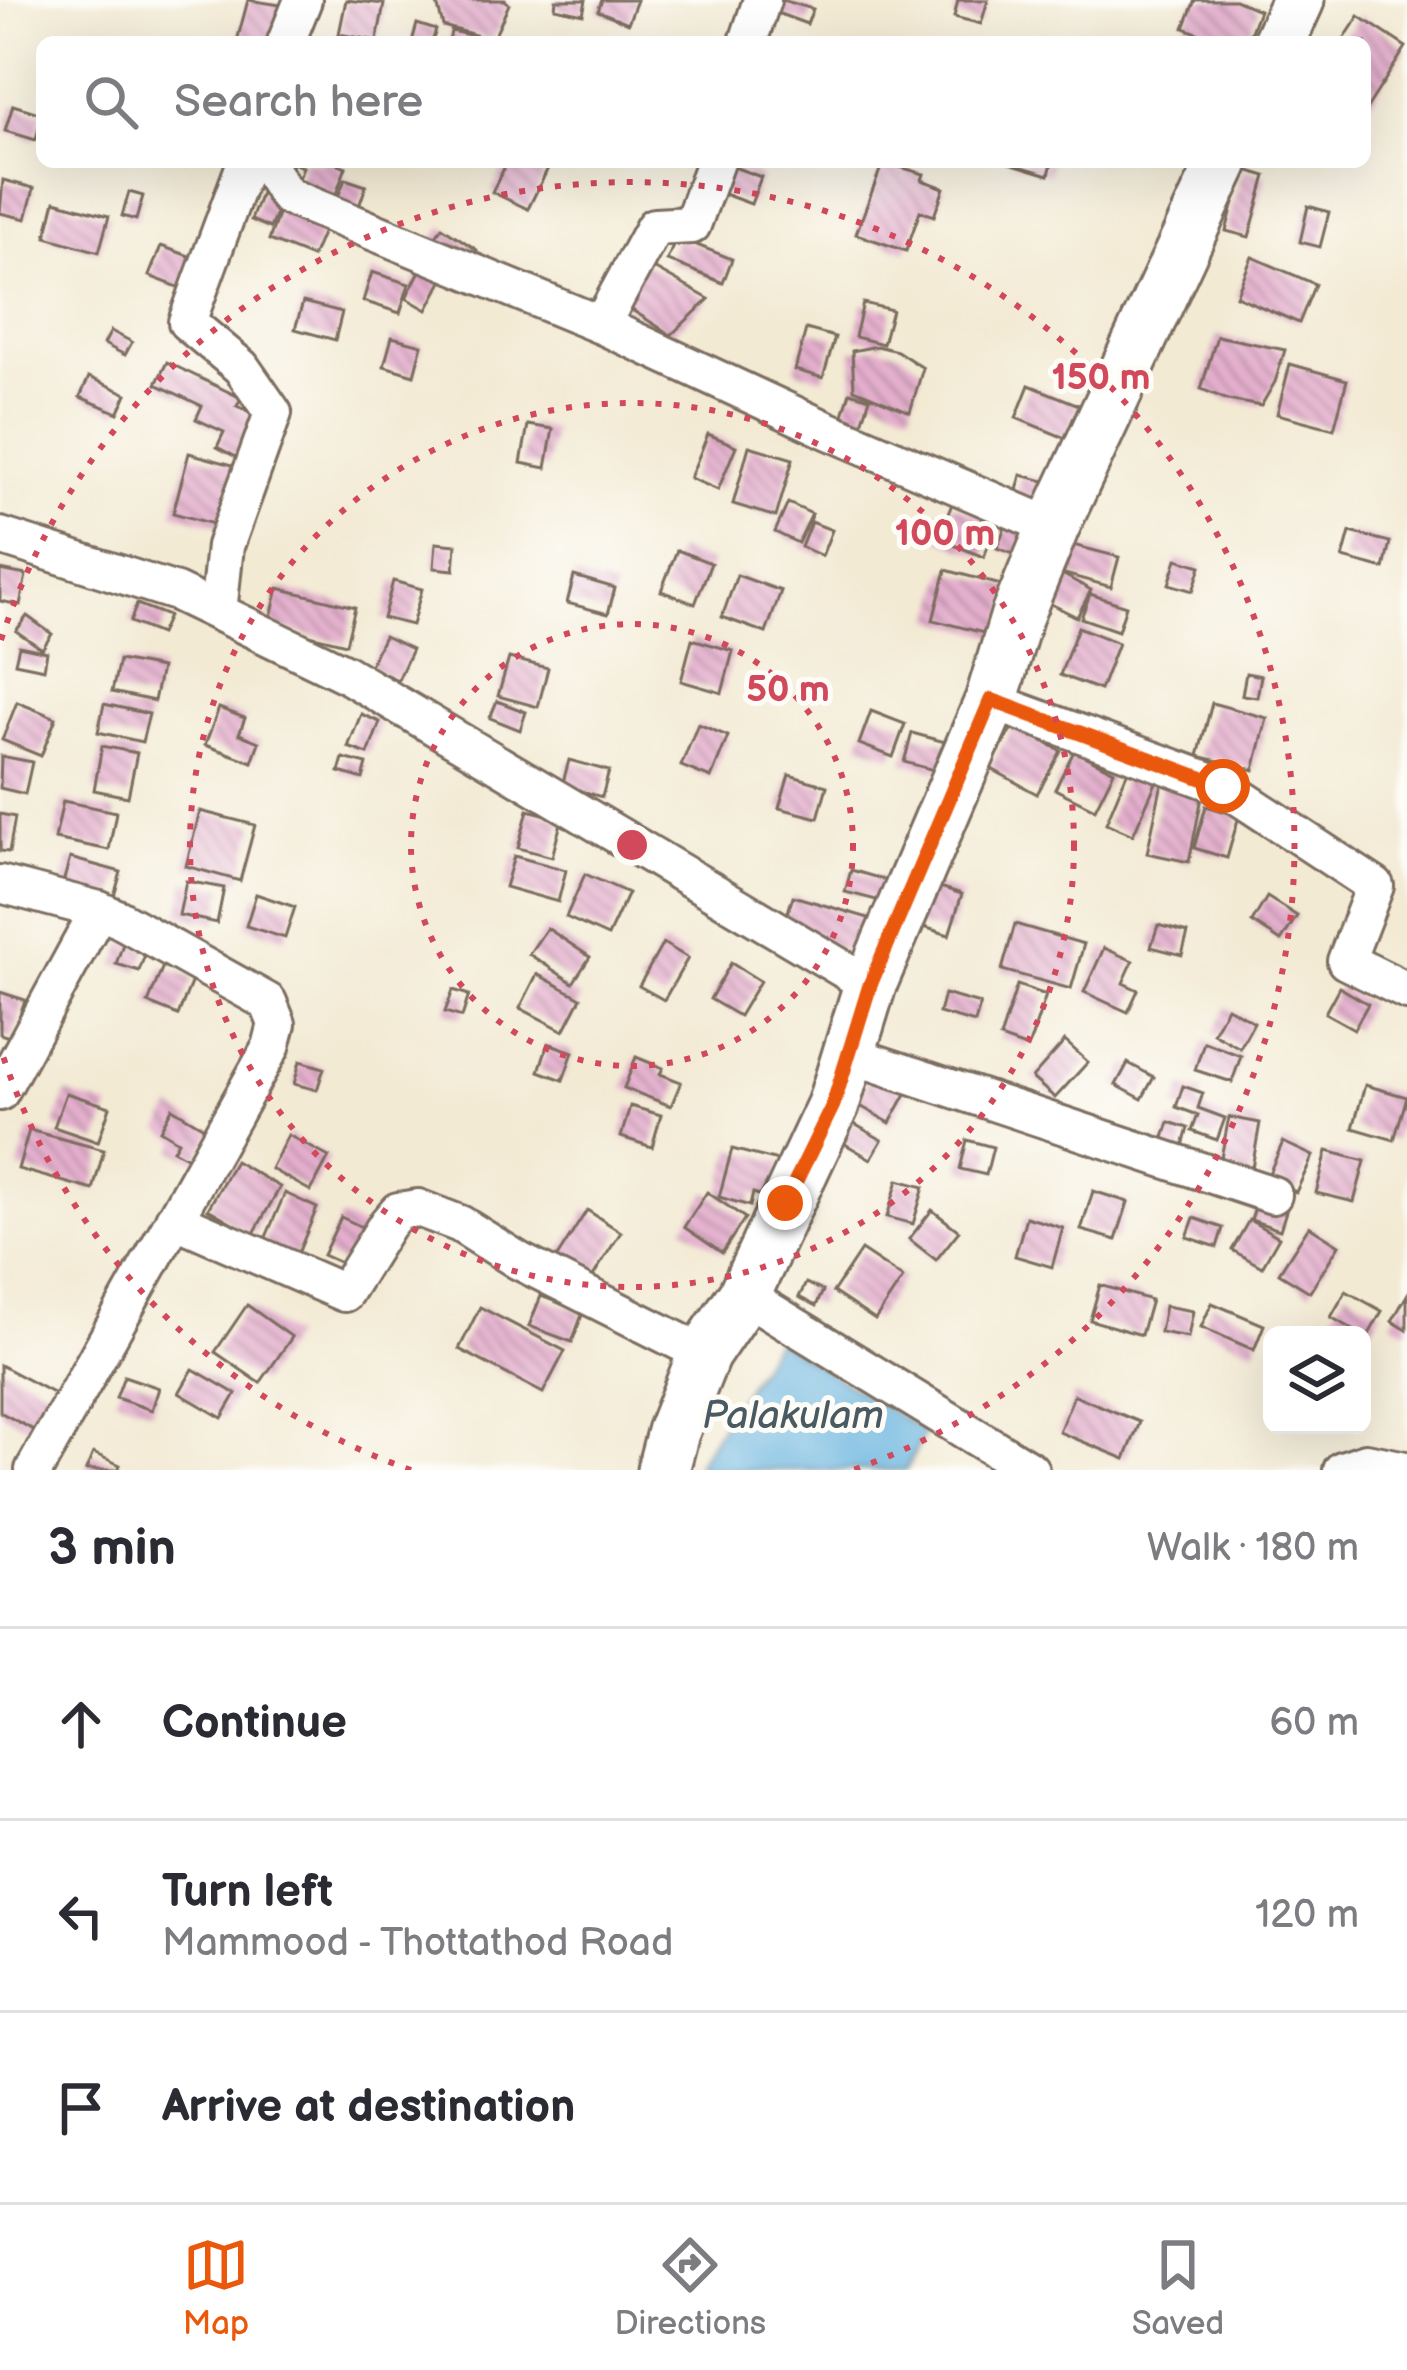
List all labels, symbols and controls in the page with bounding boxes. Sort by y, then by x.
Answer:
search box [36,36,1371,168]
icon: search [78,69,144,135]
text: Search here [174,75,423,130]
text: 150 m [1052,357,1150,400]
text: 100 m [895,513,995,556]
text: 50 m [746,669,830,712]
route start [1196,759,1250,813]
centre of rings [611,824,653,866]
route end [758,1176,812,1230]
map controls [1263,1326,1371,1434]
button: layers [1263,1326,1371,1434]
water label: Palakulam [702,1393,884,1440]
text: 3 min [48,1518,176,1579]
text: Walk · 180 m [1147,1525,1359,1572]
icon: ahead [48,1691,114,1757]
text: Continue [162,1696,347,1751]
text: 60 m [1269,1700,1359,1747]
text: Turn left [162,1865,333,1920]
icon: left [48,1883,114,1949]
text: 120 m [1255,1892,1359,1939]
text: Mammood - Thottathod Road [162,1920,673,1967]
icon: arrive [48,2075,114,2141]
text: Arrive at destination [162,2080,575,2135]
tab: Map [183,2232,249,2344]
tab: Directions [614,2232,766,2344]
tab: Saved [1132,2232,1224,2344]

